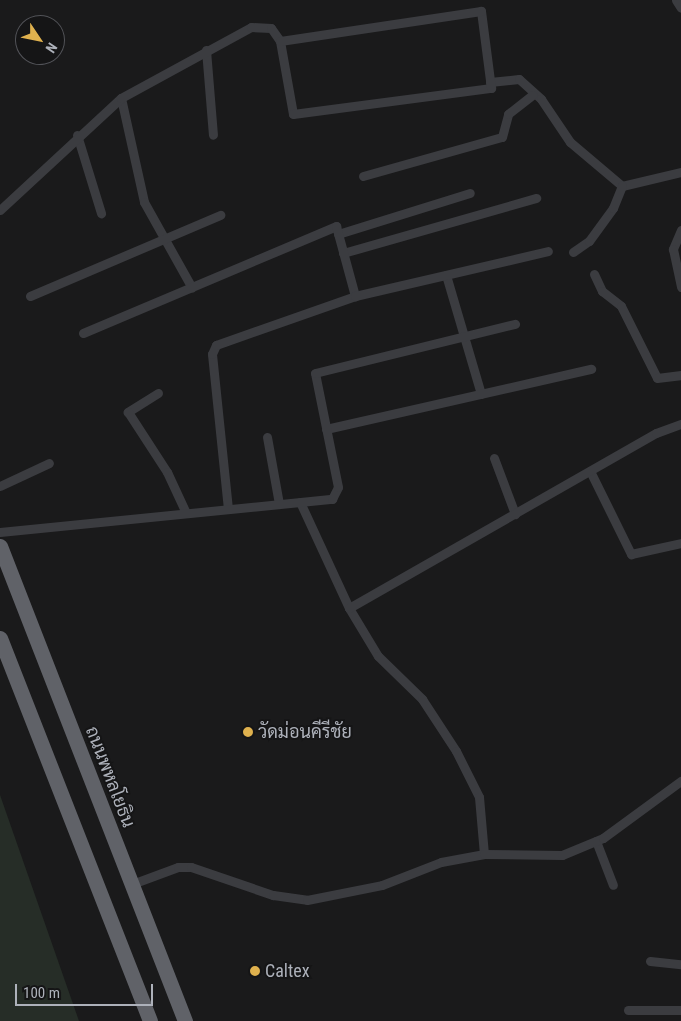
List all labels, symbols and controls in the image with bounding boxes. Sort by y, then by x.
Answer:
north arrow [15,15,65,65]
text: N [43,40,61,56]
place label: วัดม่อนคีรีชัย [258,721,352,743]
street label: ถนนพหลโยธิน [81,723,139,831]
marker: วัดม่อนคีรีชัย [242,726,254,738]
place label: Caltex [265,960,310,982]
marker: Caltex [249,965,261,977]
scale bar [18,974,155,1006]
text: 100 m [23,984,60,1002]

